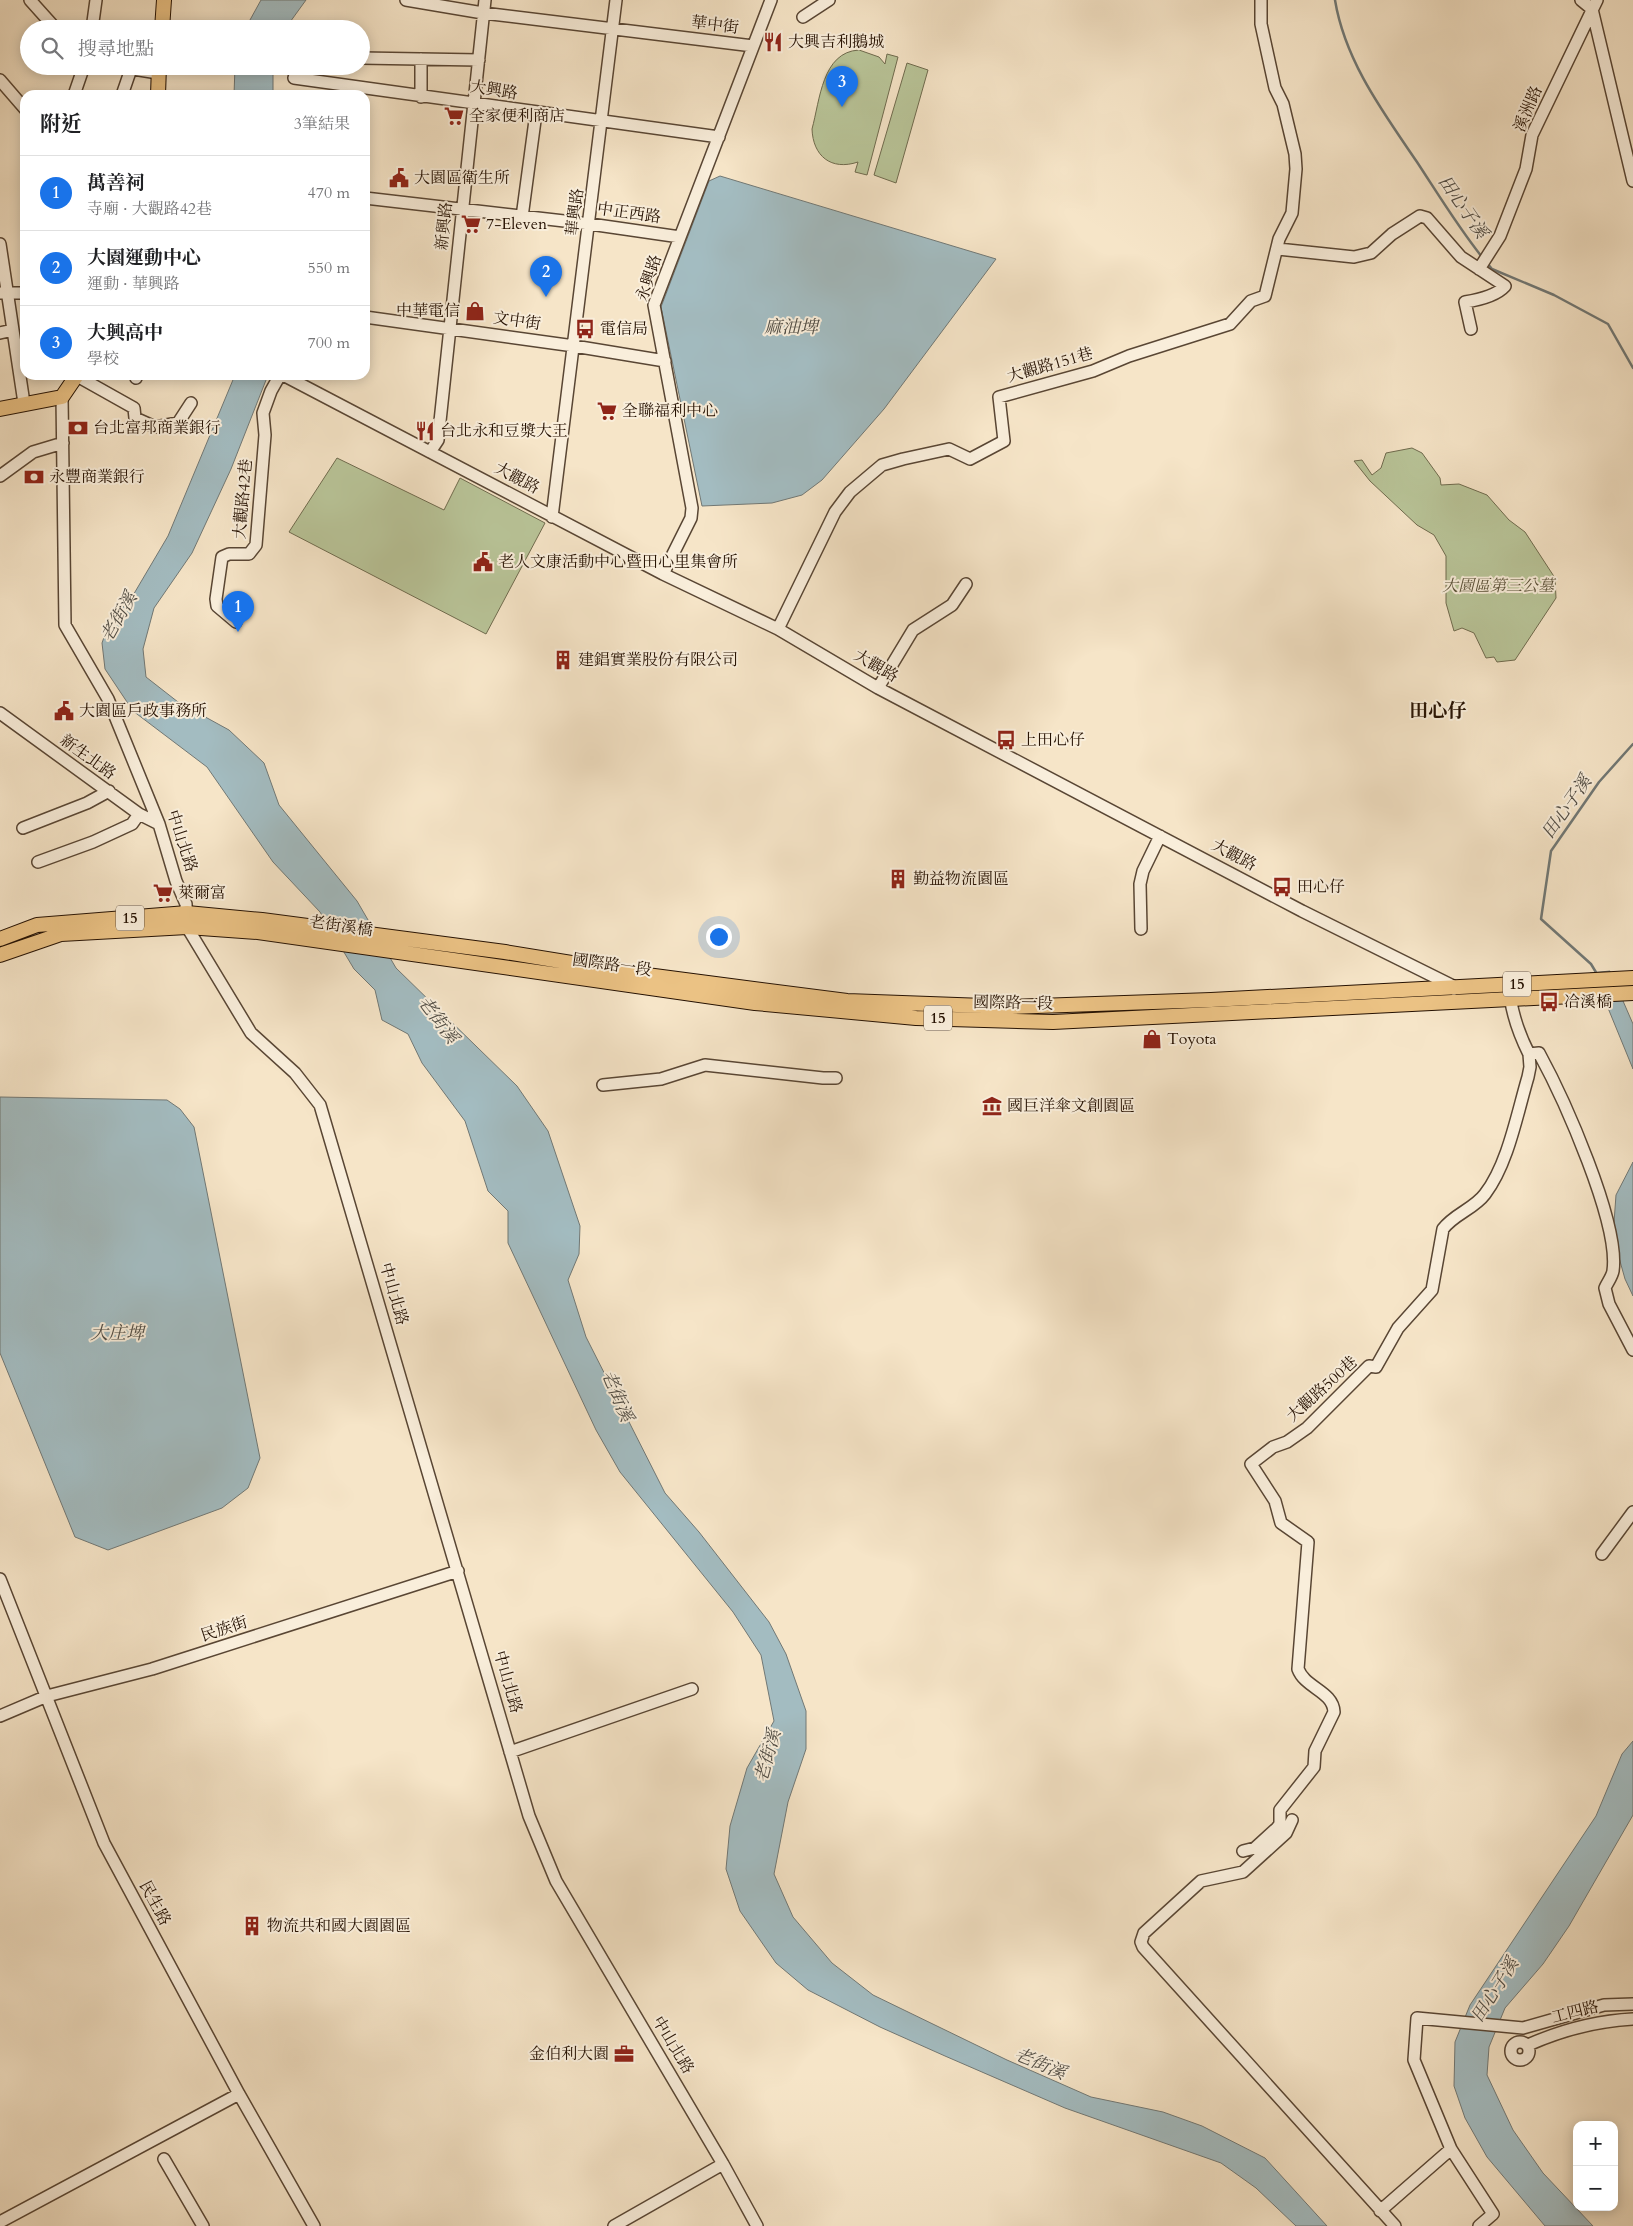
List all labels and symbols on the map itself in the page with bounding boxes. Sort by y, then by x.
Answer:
street label: 華中街 [690,11,740,39]
restaurant icon: 大興吉利鵝城 [762,31,784,53]
place label: 大興吉利鵝城 [788,31,884,53]
pin: 3 [826,66,858,107]
street label: 大興路 [469,75,519,105]
street label: 溪洲路 [1508,83,1548,135]
supermarket icon: 全家便利商店 [443,105,465,127]
place label: 全家便利商店 [469,105,565,127]
public building icon: 大園區衛生所 [388,167,410,189]
place label: 大園區衛生所 [414,167,510,189]
water label: 田心子溪 [1432,170,1495,245]
street label: 華興路 [561,187,589,237]
street label: 中正西路 [596,198,662,228]
street label: 新興路 [431,201,457,251]
supermarket icon: 7-Eleven [460,213,482,235]
place label: 7-Eleven [486,213,547,235]
street label: 永興路 [631,252,667,304]
pin: 2 [530,256,562,297]
place label: 中華電信 [396,300,460,322]
shop icon: 中華電信 [464,300,486,322]
street label: 文中街 [492,307,542,335]
water label: 麻油埤 [764,315,820,340]
bus stop icon: 電信局 [574,318,596,340]
place label: 電信局 [600,318,648,340]
street label: 大觀路151巷 [1004,342,1096,388]
supermarket icon: 全聯福利中心 [596,400,618,422]
place label: 全聯福利中心 [622,400,718,422]
bank icon: 台北富邦商業銀行 [67,417,89,439]
place label: 台北富邦商業銀行 [93,417,221,439]
restaurant icon: 台北永和豆漿大王 [414,420,436,442]
place label: 台北永和豆漿大王 [440,420,568,442]
street label: 大觀路 [491,457,543,499]
street label: 大觀路42巷 [229,458,257,540]
bank icon: 永豐商業銀行 [23,466,45,488]
place label: 永豐商業銀行 [49,466,145,488]
public building icon: 老人文康活動中心暨田心里集會所 [472,551,494,573]
place label: 老人文康活動中心暨田心里集會所 [498,551,738,573]
park label: 大園區第三公墓 [1442,575,1557,597]
water label: 老街溪 [95,586,144,647]
pin: 1 [222,591,254,632]
street label: 大觀路 [850,644,902,688]
building icon: 建錩實業股份有限公司 [552,649,574,671]
place label: 建錩實業股份有限公司 [578,649,738,671]
district label: 田心仔 [1409,698,1467,724]
public building icon: 大園區戶政事務所 [53,700,75,722]
place label: 大園區戶政事務所 [79,700,207,722]
street label: 新生北路 [56,729,120,785]
bus stop icon: 上田心仔 [995,729,1017,751]
place label: 上田心仔 [1021,729,1085,751]
water label: 田心子溪 [1536,769,1599,844]
street label: 中山北路 [162,807,202,875]
street label: 大觀路 [1208,834,1260,876]
building icon: 勤益物流園區 [887,868,909,890]
place label: 勤益物流園區 [913,868,1009,890]
bus stop icon: 田心仔 [1271,876,1293,898]
place label: 田心仔 [1297,876,1345,898]
supermarket icon: 萊爾富 [152,882,174,904]
place label: 萊爾富 [178,882,226,904]
road number: 15 [116,906,144,930]
street label: 老街溪橋 [308,911,374,941]
your location [706,924,732,950]
street label: 國際路一段 [571,949,653,981]
road number: 15 [1503,972,1531,996]
water label: 老街溪 [412,991,465,1051]
street label: 國際路一段 [973,991,1053,1015]
bus stop icon: 冾溪橋 [1538,991,1560,1013]
place label: 冾溪橋 [1564,991,1612,1013]
road number: 15 [924,1006,952,1030]
shop icon: Toyota [1141,1028,1163,1050]
place label: Toyota [1167,1028,1217,1050]
museum icon: 國巨洋傘文創園區 [981,1095,1003,1117]
place label: 國巨洋傘文創園區 [1007,1095,1135,1117]
street label: 中山北路 [375,1260,413,1328]
water label: 大庄埤 [90,1321,146,1346]
street label: 大觀路500巷 [1282,1351,1362,1427]
water label: 老街溪 [595,1366,640,1428]
street label: 民族街 [198,1611,250,1647]
street label: 中山北路 [489,1648,527,1716]
water label: 老街溪 [749,1725,788,1785]
street label: 民生路 [134,1877,176,1929]
building icon: 物流共和國大園園區 [241,1915,263,1937]
place label: 物流共和國大園園區 [267,1915,411,1937]
water label: 田心子溪 [1465,1951,1526,2027]
street label: 工四路 [1549,1996,1601,2028]
street label: 中山北路 [647,2012,699,2078]
water label: 老街溪 [1010,2042,1072,2087]
place label: 金伯利大園 [529,2043,609,2065]
office icon: 金伯利大園 [613,2043,635,2065]

